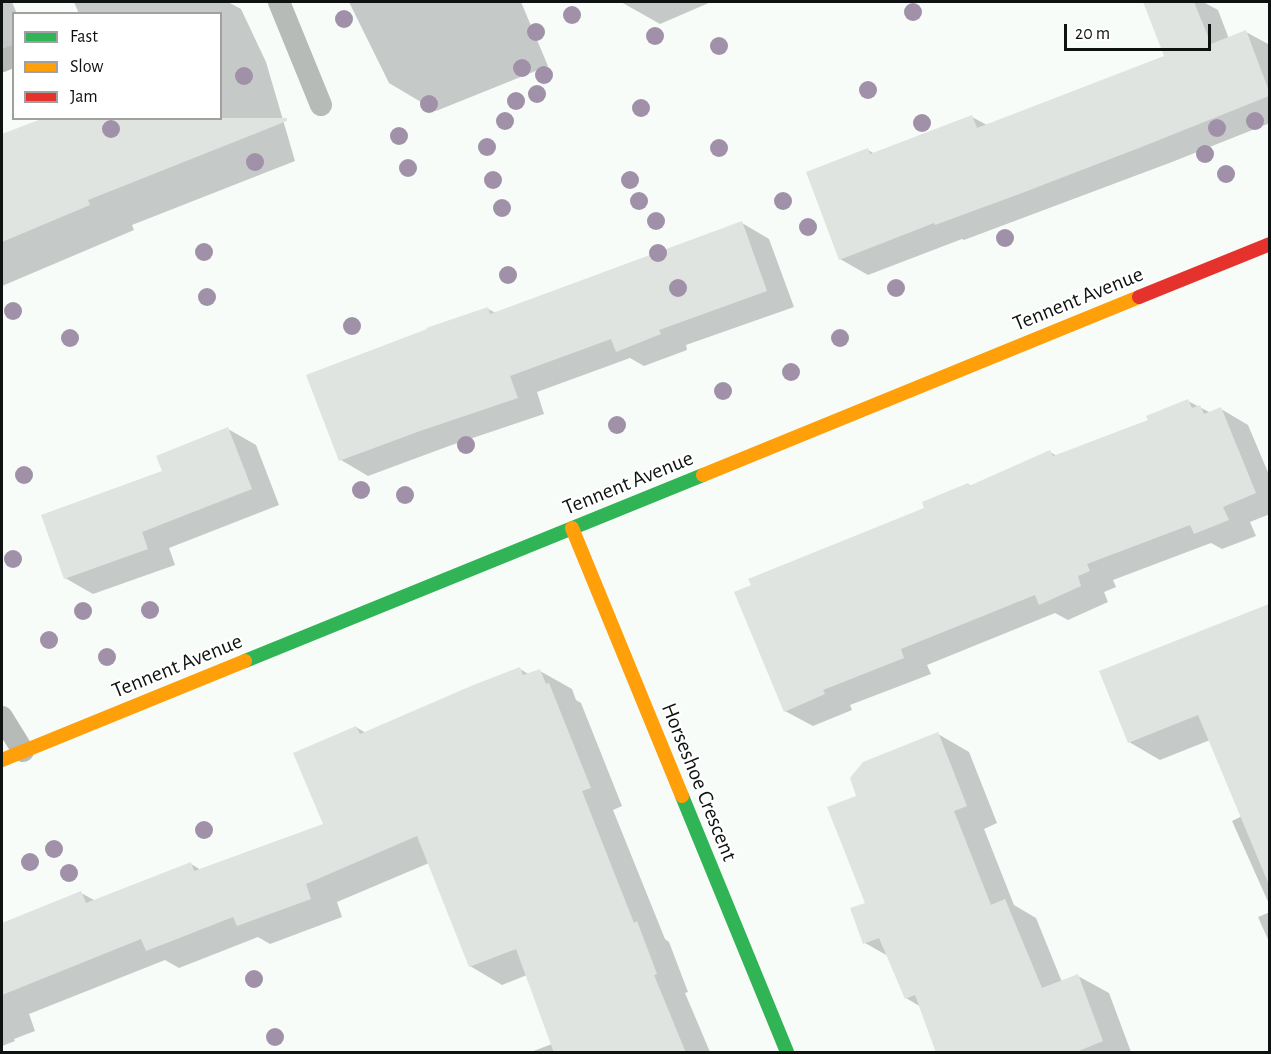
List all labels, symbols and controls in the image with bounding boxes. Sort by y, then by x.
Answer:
legend [12,12,222,120]
scale bar [1067,12,1214,50]
text: 20 m [1075,25,1110,43]
text: Fast [70,28,98,46]
text: Slow [70,58,103,76]
text: Jam [70,88,98,106]
street label: Tennent Avenue [1009,261,1147,337]
street label: Tennent Avenue [559,445,697,521]
street label: Tennent Avenue [108,628,246,704]
street label: Horseshoe Crescent [655,699,743,865]

